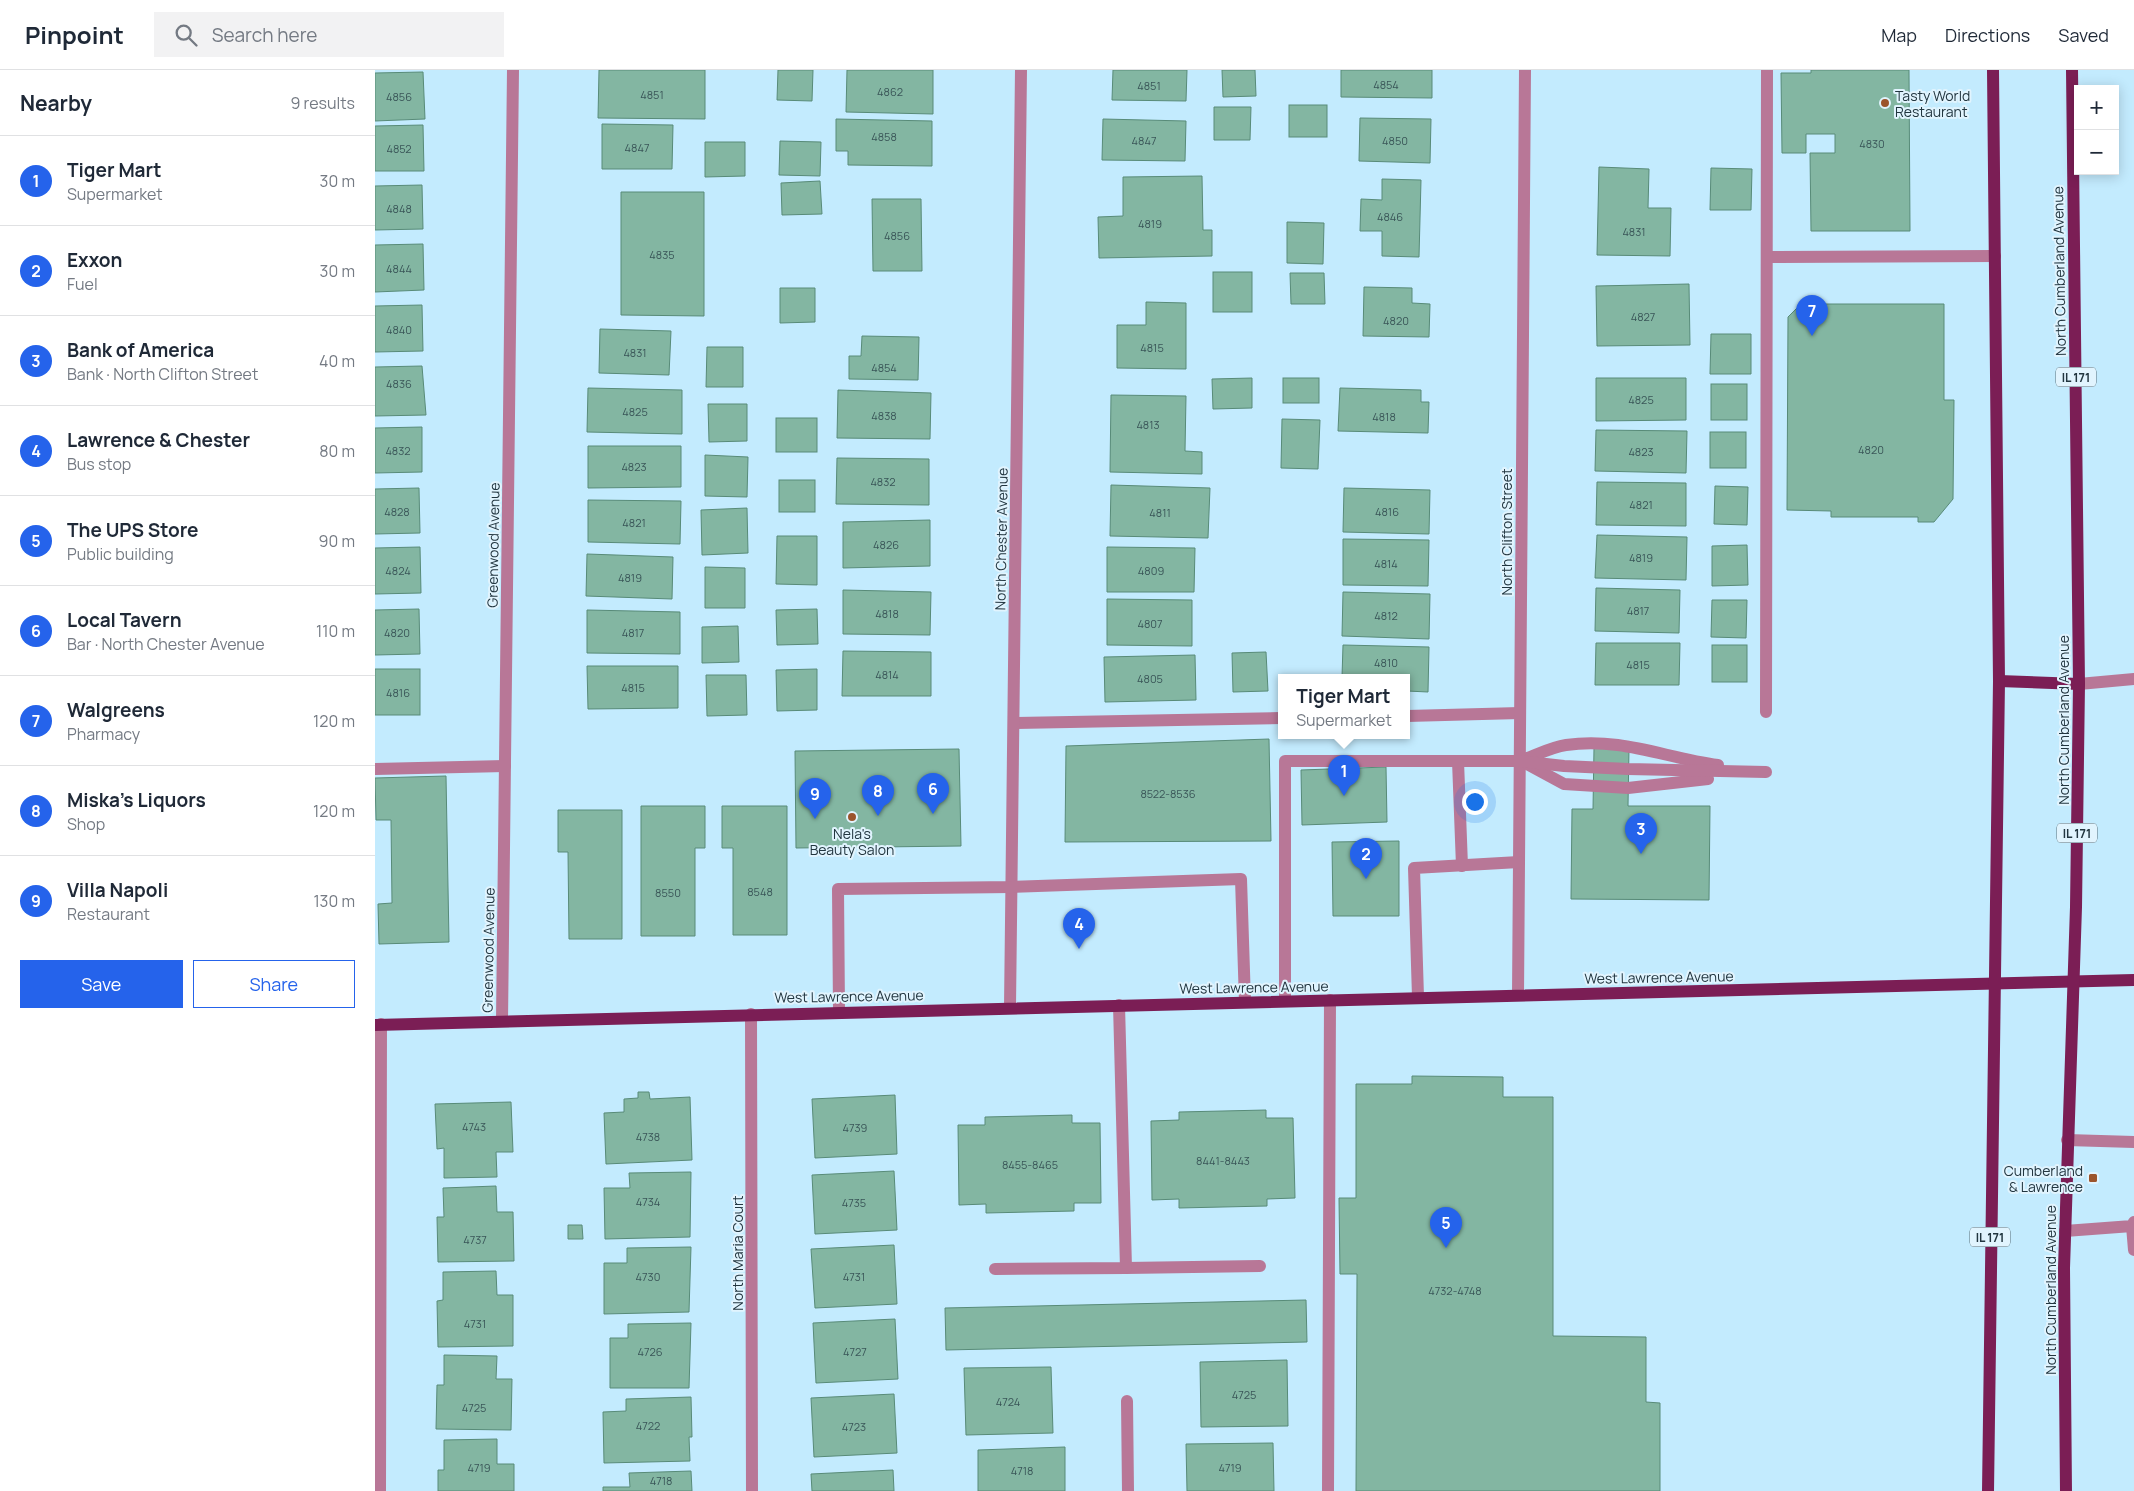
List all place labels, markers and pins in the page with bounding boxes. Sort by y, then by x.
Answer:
place label: Tasty World Restaurant [1895,86,1970,121]
marker: Tasty World Restaurant [1879,97,1891,109]
pin: 7 [1796,295,1828,336]
pin: 1 [1328,755,1360,796]
pin: 6 [917,773,949,814]
pin: 8 [862,775,894,816]
pin: 9 [799,778,831,819]
marker: Nela's Beauty Salon [846,811,858,823]
pin: 3 [1625,813,1657,854]
place label: Nela's Beauty Salon [810,824,894,859]
pin: 2 [1350,838,1382,879]
pin: 4 [1063,908,1095,949]
place label: Cumberland & Lawrence [2004,1161,2083,1196]
marker: Cumberland & Lawrence [2087,1172,2099,1184]
pin: 5 [1430,1207,1462,1248]

